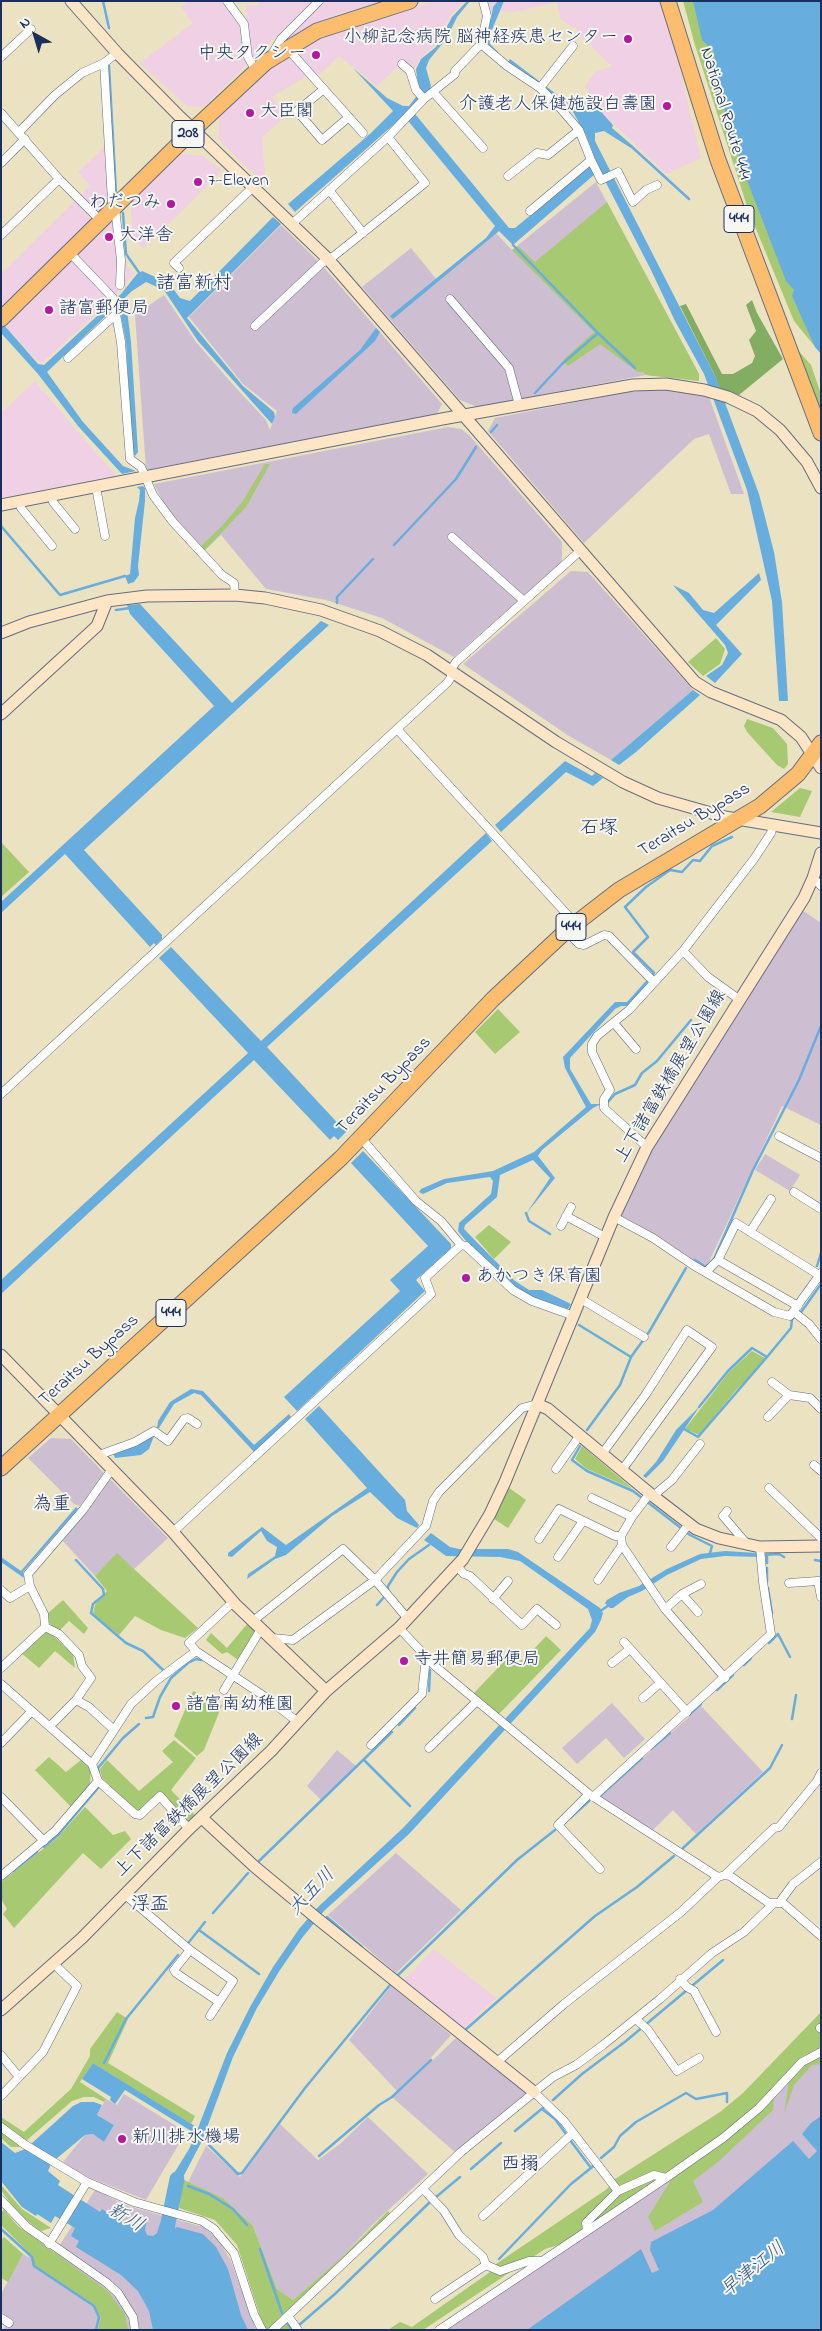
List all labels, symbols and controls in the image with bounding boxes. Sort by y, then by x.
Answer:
north arrow [10,10,60,60]
text: N [15,12,36,34]
place label: 小柳記念病院 脳神経疾患センター [344,28,618,50]
marker: 小柳記念病院 脳神経疾患センター [622,33,634,45]
place label: 中央タクシー [198,44,306,66]
street label: National Route 444 [694,45,754,183]
marker: 中央タクシー [310,49,322,61]
place label: 介護老人保健施設白壽園 [459,95,657,117]
marker: 介護老人保健施設白壽園 [661,100,673,112]
place label: 大臣閣 [260,102,314,124]
marker: 大臣閣 [244,107,256,119]
road number: 208 [172,120,204,148]
place label: 7-Eleven [208,171,269,193]
marker: 7-Eleven [192,176,204,188]
place label: わだつみ [89,193,161,215]
marker: わだつみ [165,198,177,210]
road number: 444 [724,205,754,232]
place label: 大洋舎 [119,226,173,248]
marker: 大洋舎 [103,231,115,243]
district label: 諸富新村 [156,274,232,296]
place label: 諸富郵便局 [59,299,149,321]
marker: 諸富郵便局 [43,304,55,316]
street label: Teraitsu Bypass [635,779,755,863]
district label: 石塚 [580,819,618,841]
road number: 444 [556,914,586,940]
street label: 上下諸富鉄橋展望公園線 [612,987,732,1167]
street label: Teraitsu Bypass [333,1033,437,1139]
place label: あかつき保育園 [476,1267,602,1289]
marker: あかつき保育園 [460,1272,472,1284]
road number: 444 [156,1300,186,1326]
street label: Teraitsu Bypass [36,1311,144,1411]
district label: 為重 [33,1495,71,1517]
place label: 寺井簡易郵便局 [414,1650,540,1672]
marker: 寺井簡易郵便局 [398,1655,410,1667]
place label: 諸富南幼稚園 [186,1695,294,1717]
marker: 諸富南幼稚園 [170,1700,182,1712]
street label: 上下諸富鉄橋展望公園線 [111,1729,269,1883]
water label: 大五川 [285,1865,341,1921]
district label: 浮盃 [131,1895,169,1917]
place label: 新川排水機場 [132,2128,240,2150]
marker: 新川排水機場 [116,2133,128,2145]
district label: 西搦 [501,2155,539,2177]
water label: 新川 [103,2199,147,2239]
water label: 早津江川 [717,2238,791,2304]

